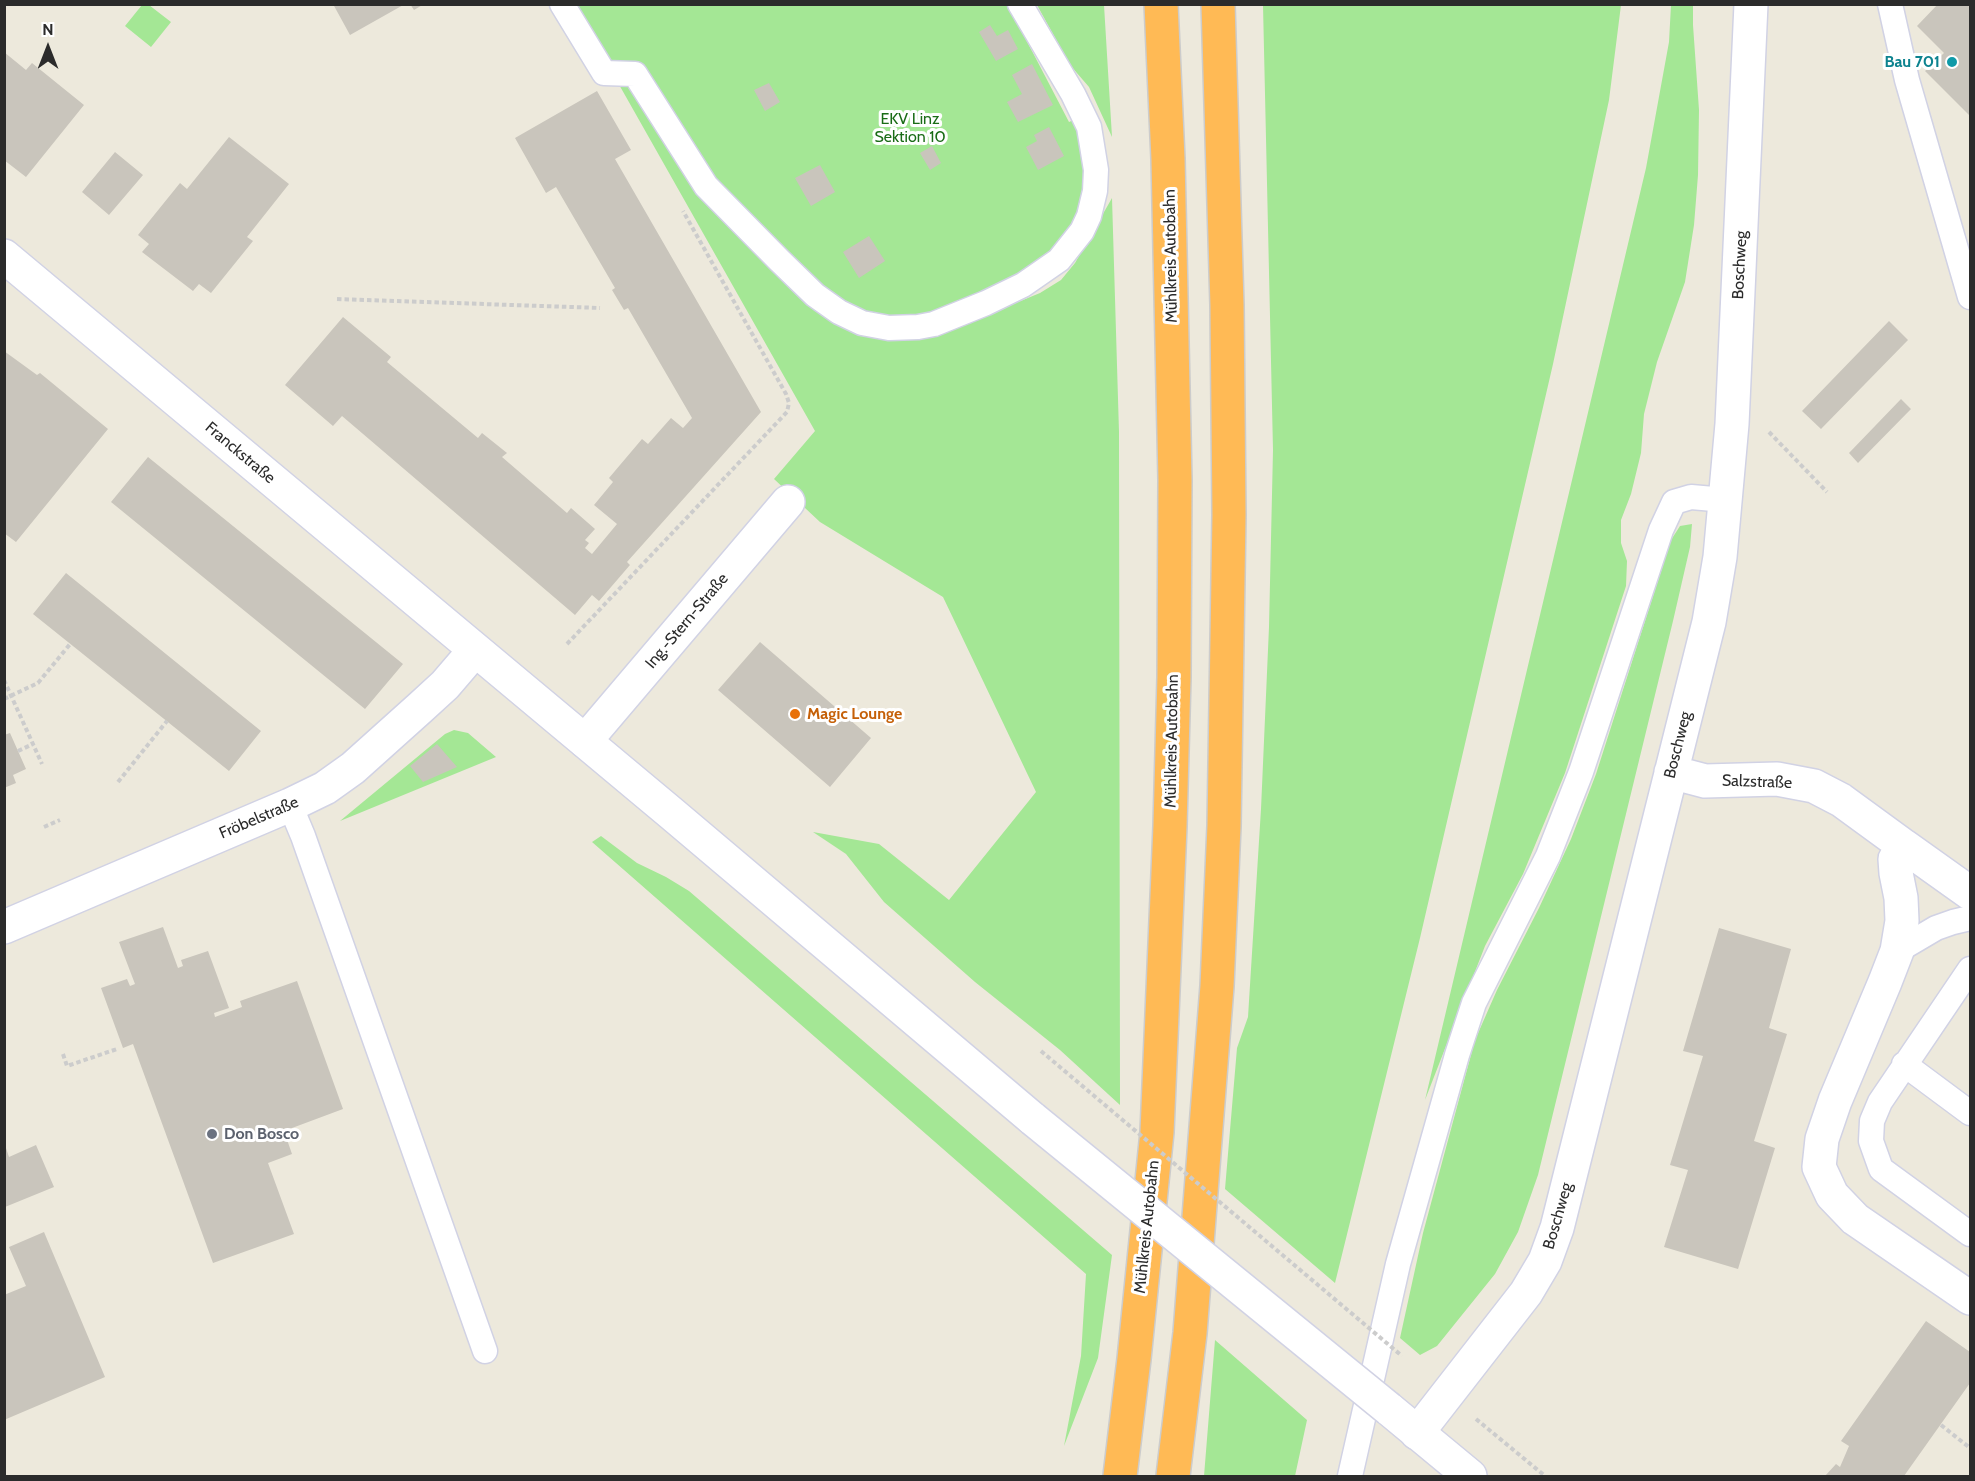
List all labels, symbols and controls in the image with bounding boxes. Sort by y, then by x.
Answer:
north arrow [18,18,78,78]
text: N [42,20,54,39]
place label: Bau 701 [1884,52,1940,72]
marker: Bau 701 [1945,55,1959,69]
park label: EKV Linz Sektion 10 [874,109,946,147]
street label: Mühlkreis Autobahn [1160,189,1182,323]
street label: Boschweg [1729,230,1751,300]
street label: Franckstraße [201,418,279,488]
street label: Ing.-Stern-Straße [642,569,732,673]
street label: Mühlkreis Autobahn [1161,674,1183,808]
place label: Magic Lounge [807,704,902,724]
marker: Magic Lounge [788,707,802,721]
street label: Boschweg [1660,709,1696,781]
street label: Salzstraße [1722,771,1792,793]
street label: Fröbelstraße [217,793,301,843]
place label: Don Bosco [224,1124,299,1144]
marker: Don Bosco [205,1127,219,1141]
street label: Mühlkreis Autobahn [1130,1159,1164,1295]
street label: Boschweg [1539,1180,1577,1252]

